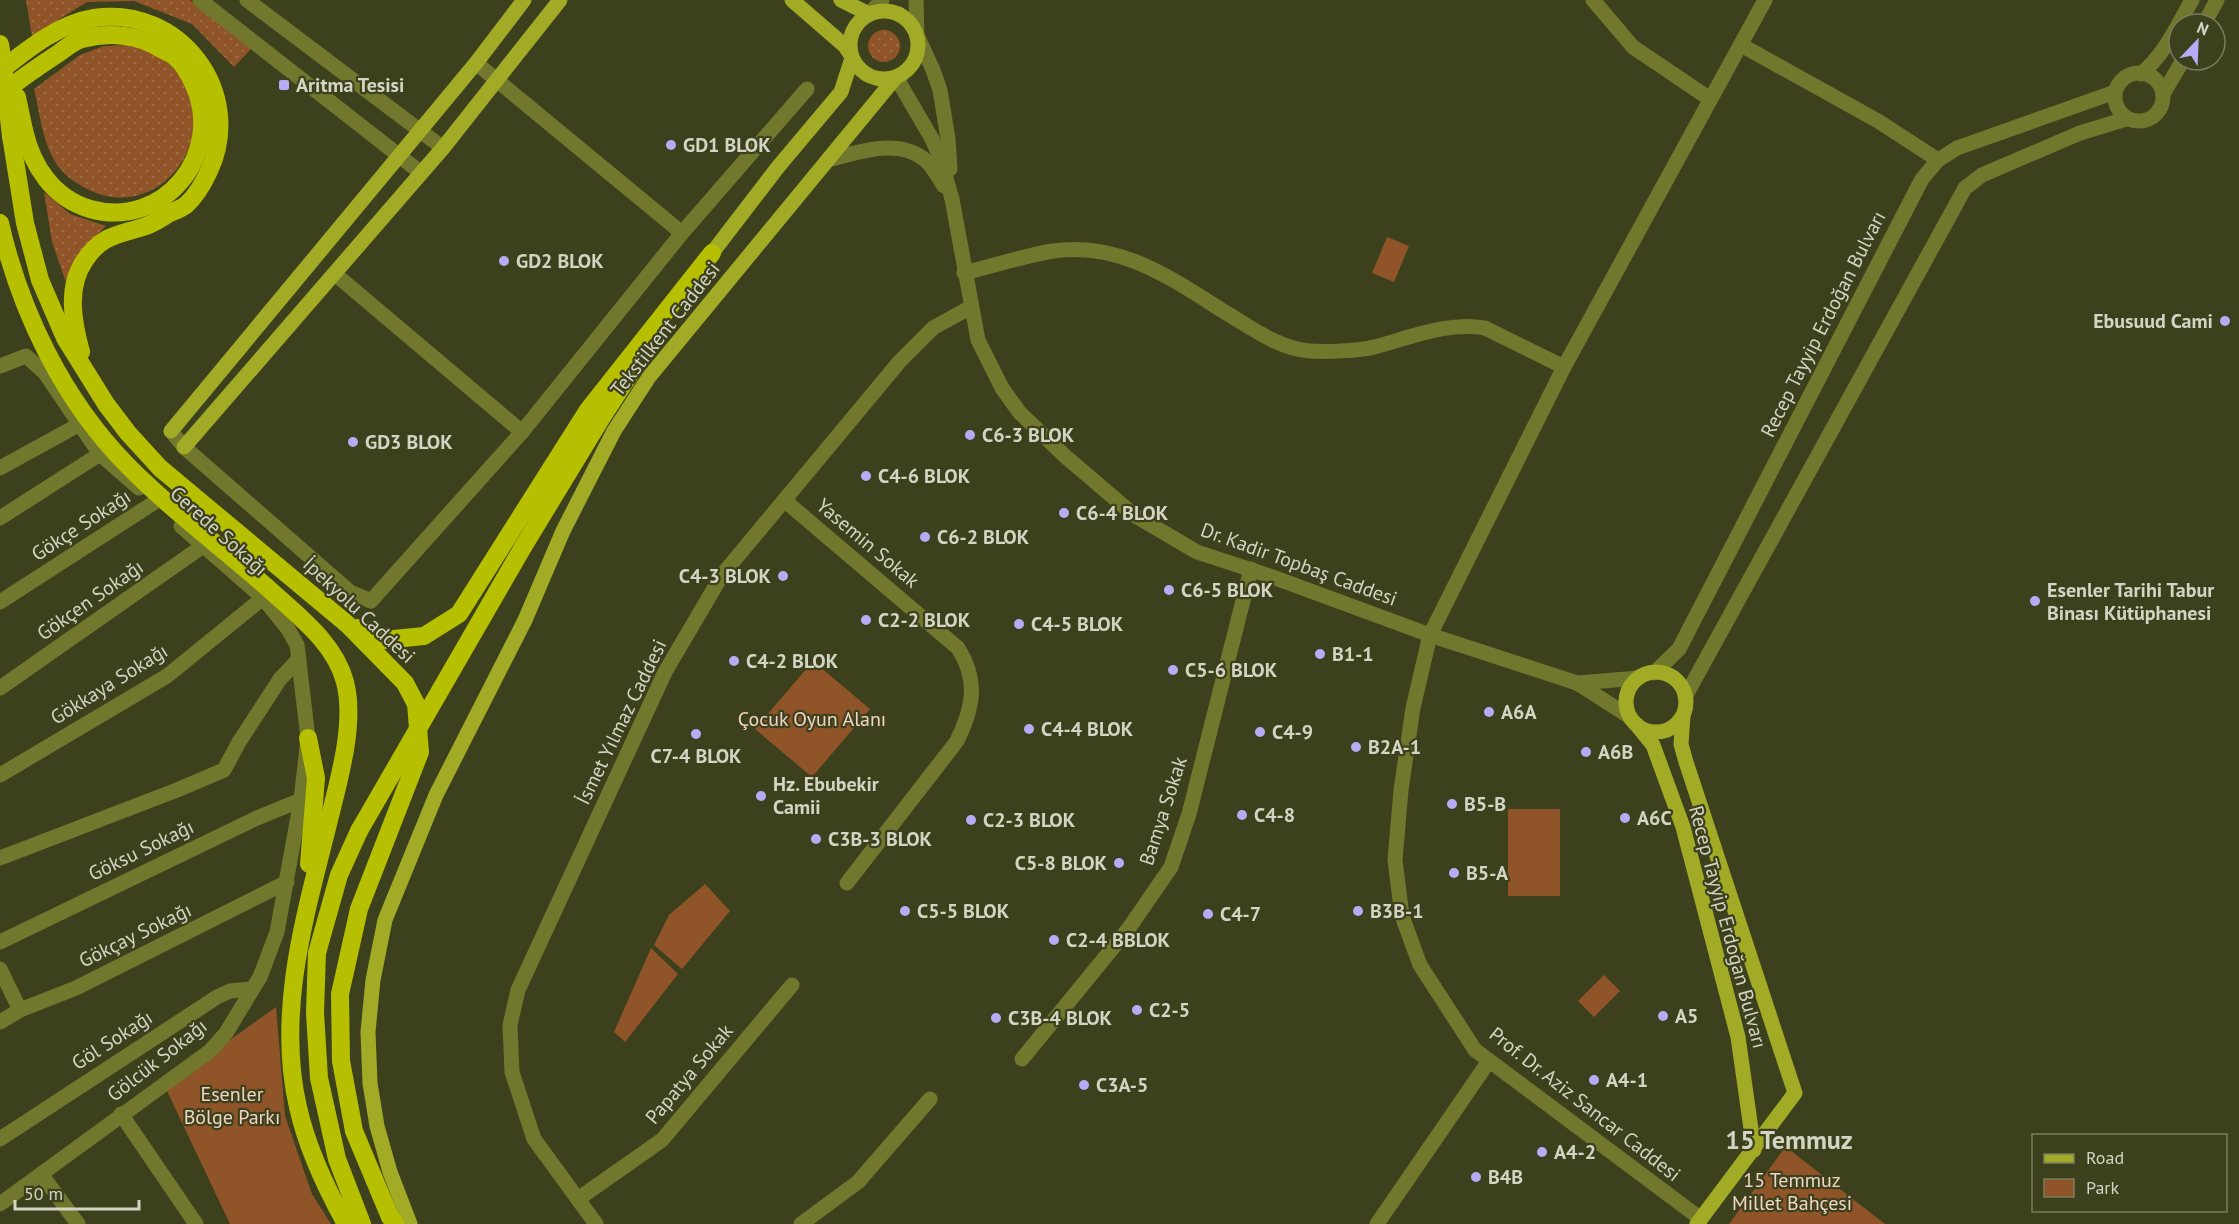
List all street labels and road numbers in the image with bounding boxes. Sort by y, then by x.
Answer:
street label: Recep Tayyip Erdoğan Bulvarı [1755,207,1891,441]
street label: Tekstilkent Caddesi [604,256,726,402]
street label: Gerede Sokağı [165,480,273,582]
street label: Gökçe Sokağı [26,483,136,567]
street label: Yasemin Sokak [811,492,925,594]
street label: Dr. Kadir Topbaş Caddesi [1197,516,1401,612]
street label: İpekyolu Caddesi [297,551,421,669]
street label: Gökçen Sokağı [32,554,148,646]
street label: İsmet Yılmaz Caddesi [570,635,672,809]
street label: Gökkaya Sokağı [45,638,173,730]
street label: Bamya Sokak [1133,753,1193,869]
street label: Recep Tayyip Erdoğan Bulvarı [1683,803,1773,1051]
street label: Göksu Sokağı [84,813,198,887]
street label: Gökçay Sokağı [74,897,196,973]
street label: Göl Sokağı [67,1004,157,1076]
street label: Gölcük Sokağı [102,1013,212,1107]
street label: Papatya Sokak [640,1018,739,1129]
street label: Prof. Dr. Aziz Sancar Caddesi [1484,1021,1686,1187]

